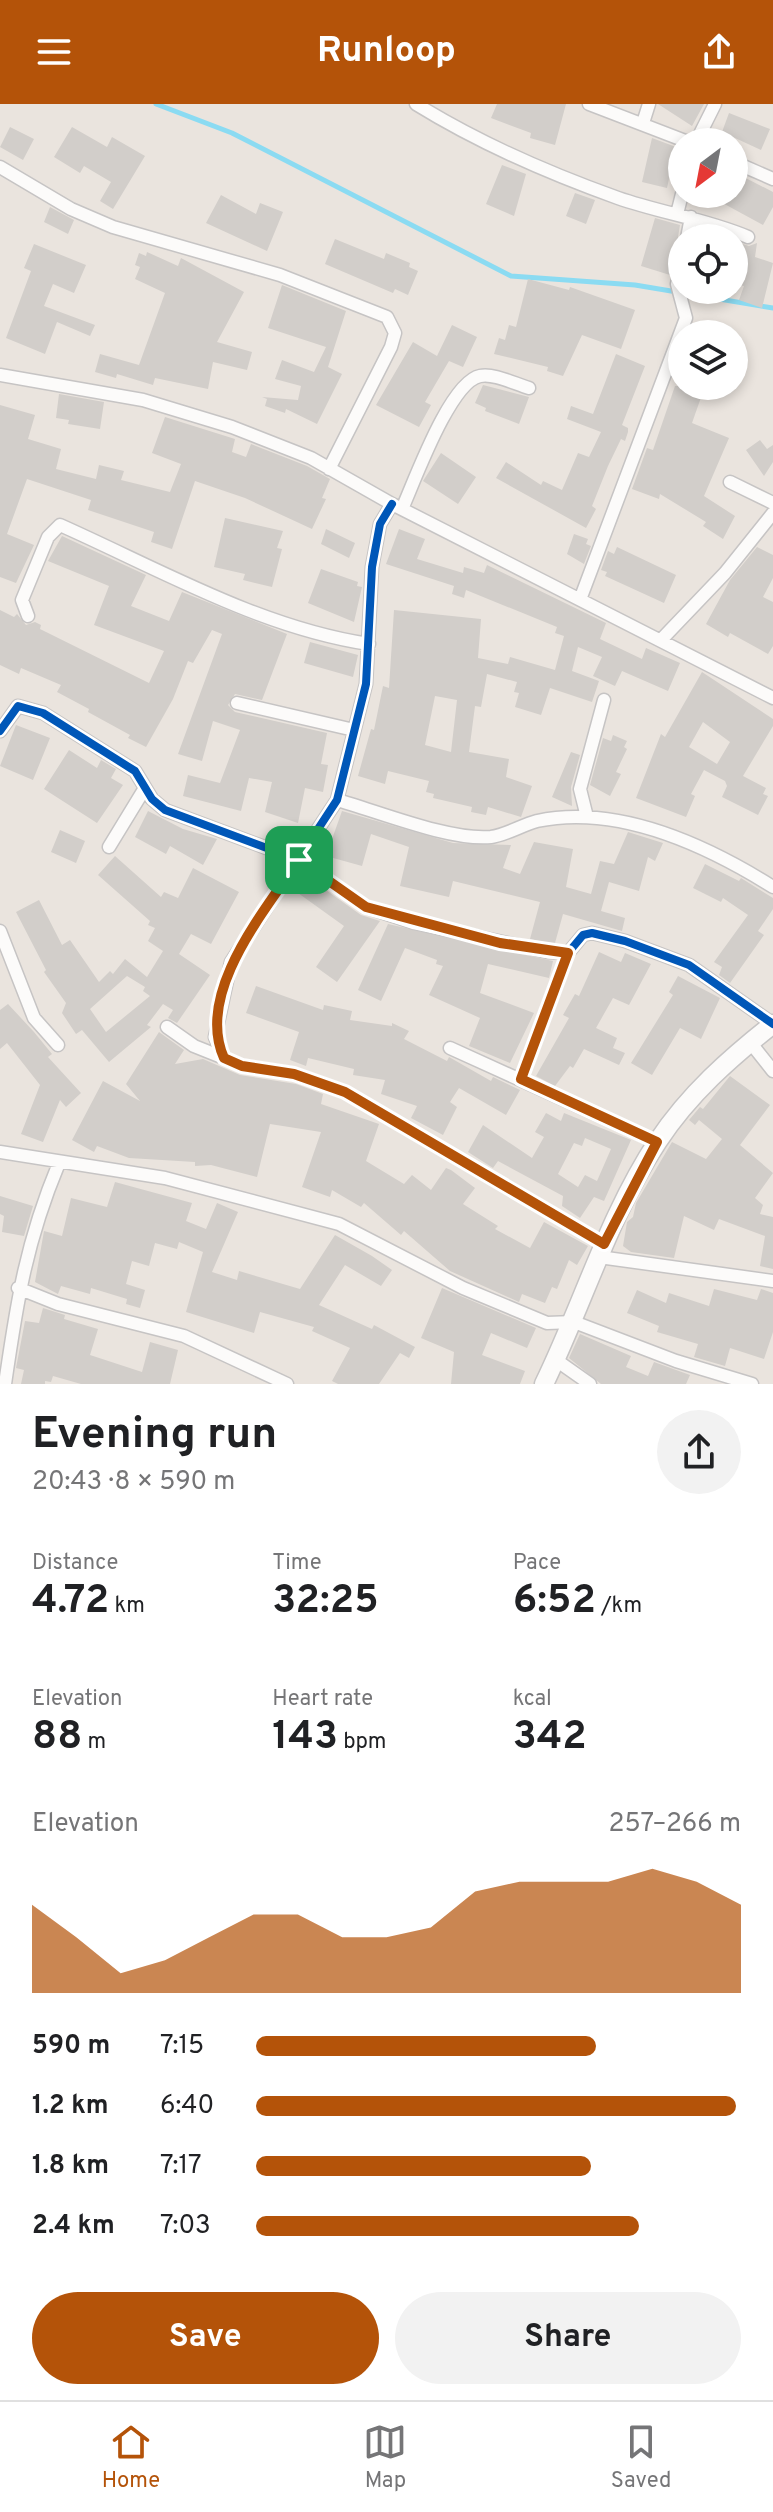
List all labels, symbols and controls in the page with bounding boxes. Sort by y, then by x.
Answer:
text: Runloop [317,29,456,75]
icon: menu [32,30,76,74]
icon: share [697,30,741,74]
north arrow [668,128,748,208]
map controls [668,128,748,400]
button: locate [668,224,748,304]
button: layers [668,320,748,400]
pin [265,826,333,894]
icon: arrive [277,838,321,882]
text: Evening run [32,1408,277,1464]
button: share [657,1410,741,1494]
text: 20:43 · 8 × 590 m [32,1466,235,1499]
text: Distance [32,1550,118,1577]
text: Time [272,1550,322,1577]
text: Pace [513,1550,561,1577]
text: 4.72 [32,1577,109,1627]
text: 32:25 [272,1577,379,1627]
text: 6:52 [513,1577,596,1627]
text: km [109,1593,145,1620]
text: /km [596,1593,642,1620]
text: Elevation [32,1686,122,1713]
text: Heart rate [272,1686,373,1713]
text: kcal [513,1686,552,1713]
text: 88 [32,1713,82,1763]
text: 143 [272,1713,338,1763]
text: 342 [513,1713,587,1763]
text: m [82,1729,106,1756]
text: bpm [338,1729,386,1756]
text: Elevation [32,1808,139,1841]
text: 257–266 m [609,1808,741,1841]
text: 590 m [32,2030,110,2063]
text: 7:15 [160,2030,204,2063]
text: 1.2 km [32,2090,109,2123]
text: 6:40 [160,2090,214,2123]
text: 1.8 km [32,2150,109,2183]
text: 7:17 [160,2150,202,2183]
text: 2.4 km [32,2210,115,2243]
text: 7:03 [160,2210,211,2243]
button: Save [32,2292,379,2384]
button: Share [395,2292,741,2384]
tab: Home [102,2420,160,2495]
tab: Map [363,2420,407,2495]
tab: Saved [611,2420,671,2495]

